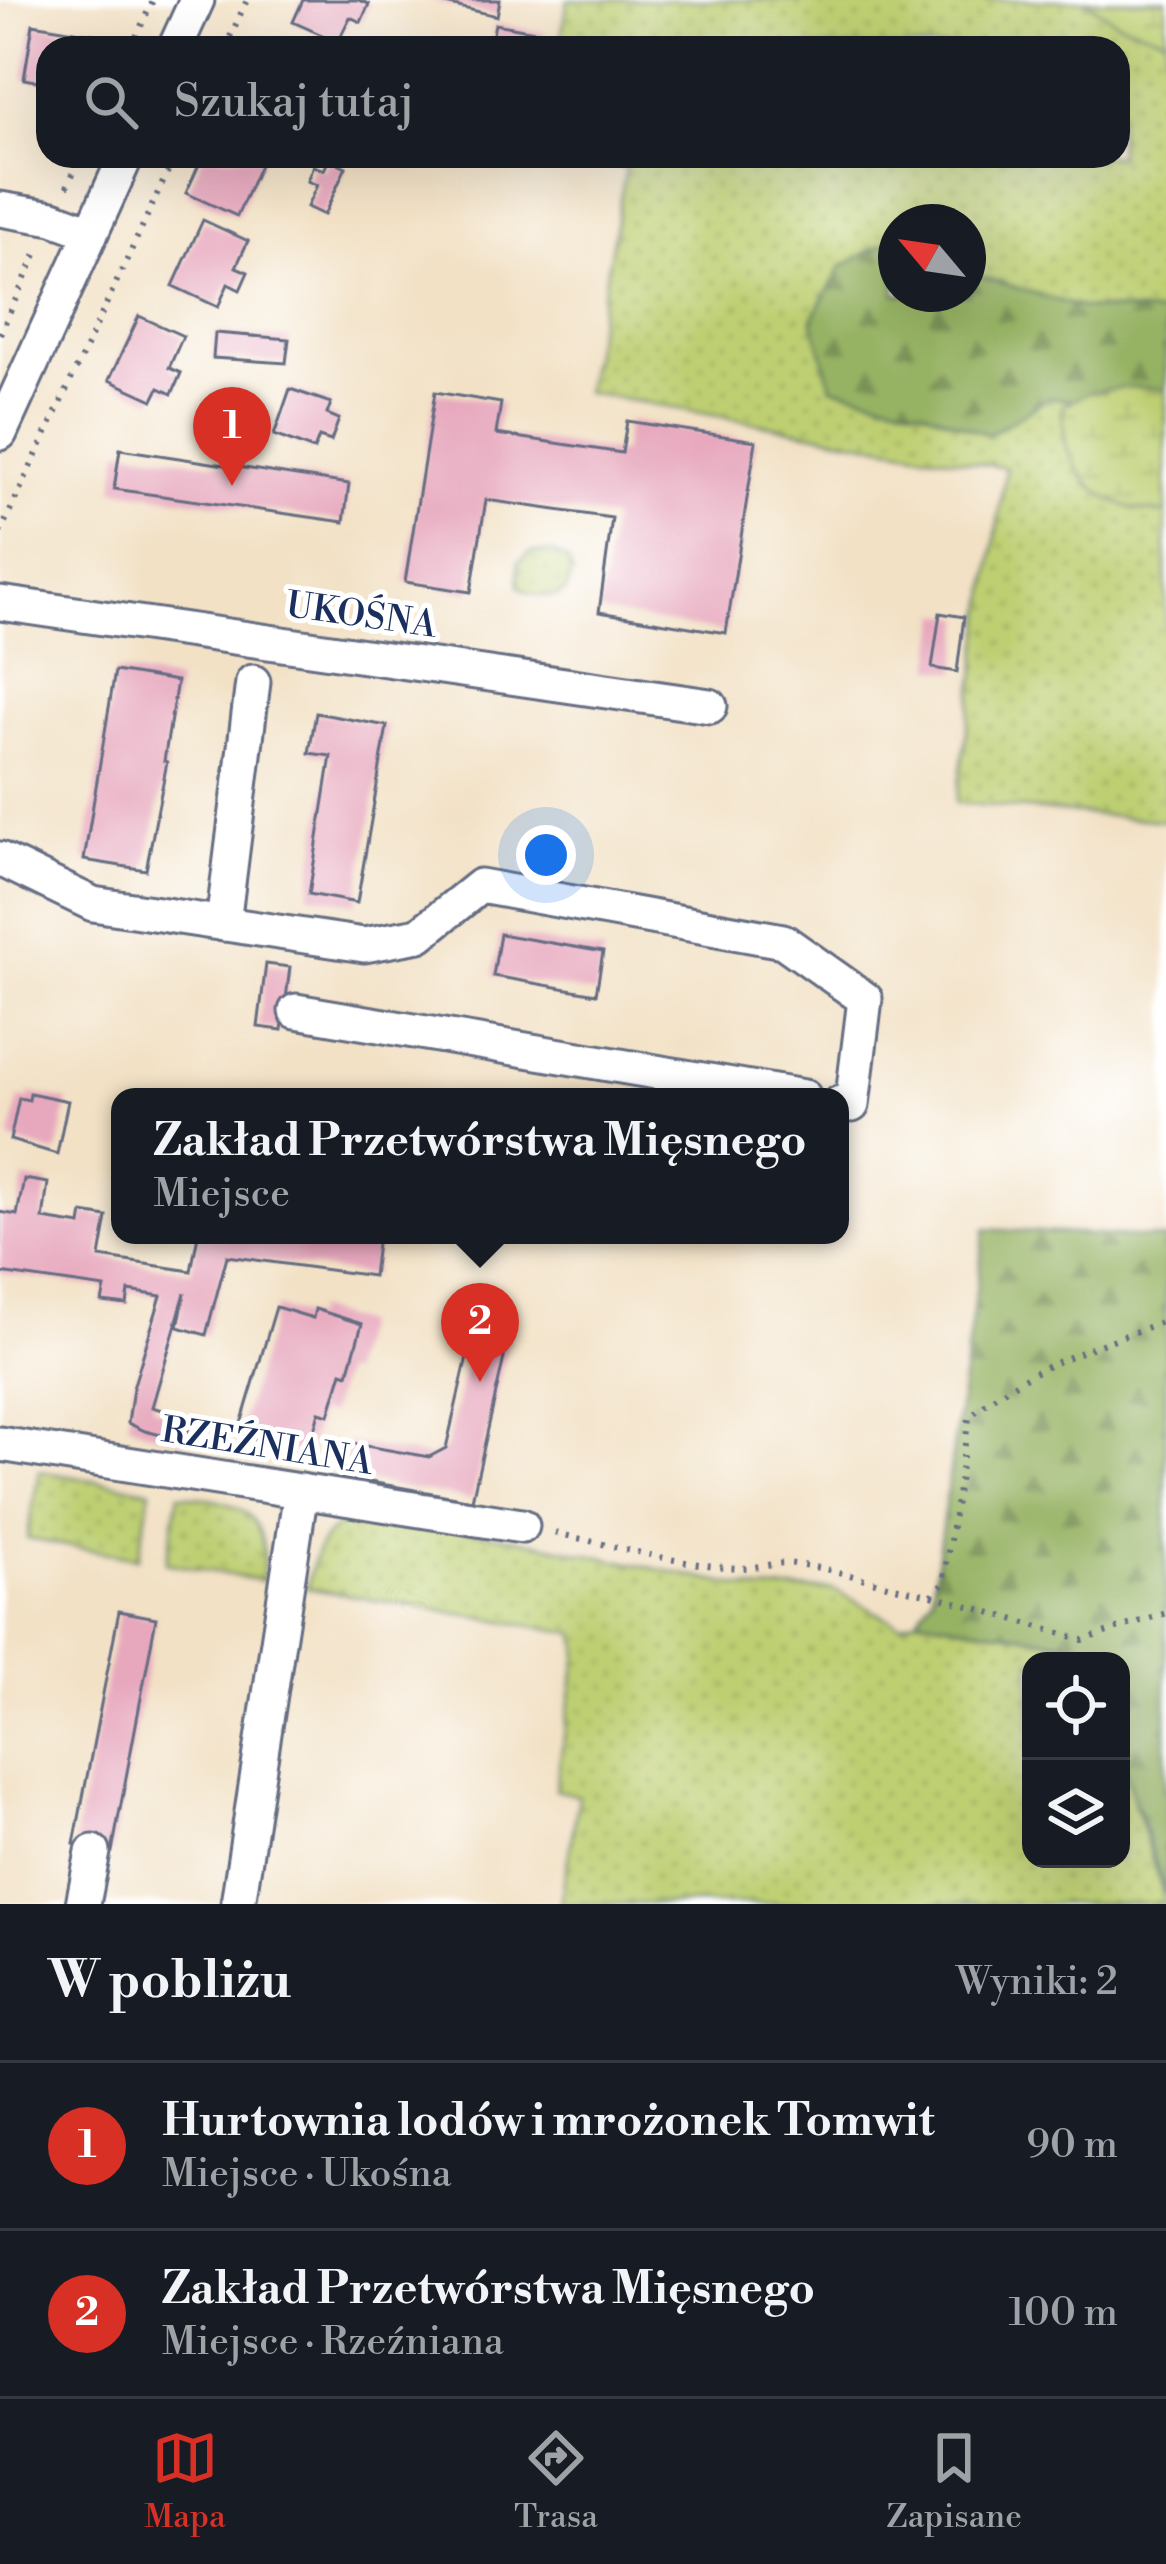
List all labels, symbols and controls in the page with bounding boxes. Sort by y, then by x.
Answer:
search box [36,36,1130,168]
icon: search [78,69,144,135]
text: Szukaj tutaj [174,74,414,131]
north arrow [878,204,986,312]
pin: 1 [193,387,271,486]
street label: UKOŚNA [283,579,441,649]
your location [516,825,576,885]
popup [111,1088,849,1244]
text: Zakład Przetwórstwa Mięsnego [154,1113,806,1170]
text: Miejsce [154,1170,290,1219]
pin: 2 [441,1283,519,1382]
street label: RZEŹNIANA [158,1405,378,1486]
map controls [1022,1652,1130,1868]
button: locate [1022,1652,1130,1760]
button: layers [1022,1760,1130,1868]
text: W pobliżu [48,1950,291,2014]
text: Wyniki: 2 [956,1958,1118,2007]
text: Hurtownia lodów i mrożonek Tomwit [162,2093,935,2150]
text: 1 [78,2121,96,2170]
text: 90 m [1026,2121,1118,2170]
text: Miejsce · Ukośna [162,2150,452,2199]
text: Zakład Przetwórstwa Mięsnego [162,2261,815,2318]
text: 2 [75,2289,99,2338]
text: 100 m [1009,2289,1118,2338]
text: Miejsce · Rzeźniana [162,2318,504,2367]
tab: Mapa [144,2425,226,2538]
tab: Trasa [514,2425,598,2538]
tab: Zapisane [886,2425,1022,2538]

